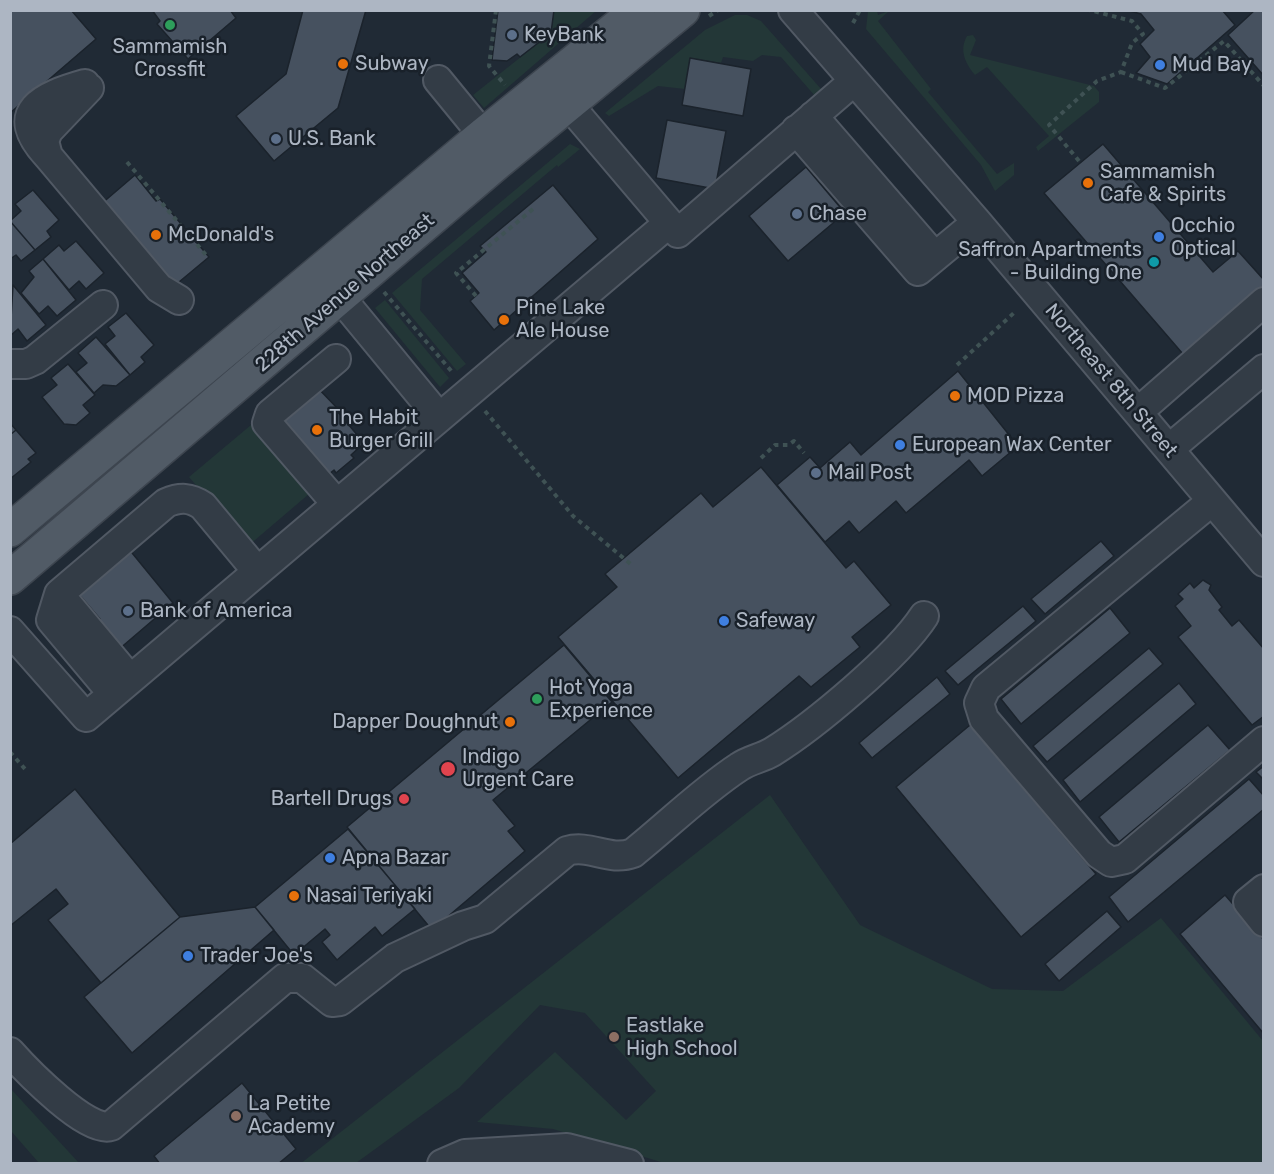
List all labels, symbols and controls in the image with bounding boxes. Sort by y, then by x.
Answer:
marker: Sammamish Crossfit [163,18,177,32]
place label: KeyBank [524,23,604,47]
marker: KeyBank [505,28,519,42]
place label: Sammamish Crossfit [112,35,228,82]
place label: Subway [355,52,429,76]
place label: Mud Bay [1172,53,1252,77]
marker: Subway [336,57,350,71]
marker: Mud Bay [1153,58,1167,72]
place label: U.S. Bank [288,127,376,151]
marker: U.S. Bank [269,132,283,146]
place label: Sammamish Cafe & Spirits [1100,160,1226,207]
marker: Sammamish Cafe & Spirits [1081,176,1095,190]
place label: Chase [809,202,867,226]
marker: Chase [790,207,804,221]
street label: 228th Avenue Northeast [251,209,439,377]
place label: Occhio Optical [1171,214,1236,261]
place label: McDonald's [168,223,274,247]
marker: McDonald's [149,228,163,242]
marker: Occhio Optical [1152,230,1166,244]
place label: Saffron Apartments - Building One [958,238,1142,285]
marker: Saffron Apartments - Building One [1147,255,1161,269]
place label: Pine Lake Ale House [516,296,610,343]
street label: Northeast 8th Street [1040,299,1182,463]
marker: Pine Lake Ale House [497,313,511,327]
place label: MOD Pizza [967,384,1064,408]
marker: MOD Pizza [948,389,962,403]
place label: The Habit Burger Grill [329,406,433,453]
marker: The Habit Burger Grill [310,423,324,437]
place label: European Wax Center [912,433,1112,457]
marker: European Wax Center [893,438,907,452]
place label: Mail Post [828,461,912,485]
marker: Mail Post [809,466,823,480]
place label: Bank of America [140,599,293,623]
marker: Bank of America [121,604,135,618]
place label: Safeway [736,609,815,633]
marker: Safeway [717,614,731,628]
place label: Hot Yoga Experience [549,676,653,723]
marker: Hot Yoga Experience [530,692,544,706]
place label: Dapper Doughnut [332,710,498,734]
marker: Dapper Doughnut [503,715,517,729]
place label: Indigo Urgent Care [462,745,574,792]
marker: Indigo Urgent Care [439,760,457,778]
place label: Bartell Drugs [271,787,392,811]
marker: Bartell Drugs [397,792,411,806]
place label: Apna Bazar [342,846,449,870]
marker: Apna Bazar [323,851,337,865]
place label: Nasai Teriyaki [306,884,432,908]
marker: Nasai Teriyaki [287,889,301,903]
place label: Trader Joe's [200,944,313,968]
marker: Trader Joe's [181,949,195,963]
place label: Eastlake High School [626,1014,738,1061]
marker: Eastlake High School [607,1030,621,1044]
place label: La Petite Academy [248,1092,335,1139]
marker: La Petite Academy [229,1109,243,1123]

